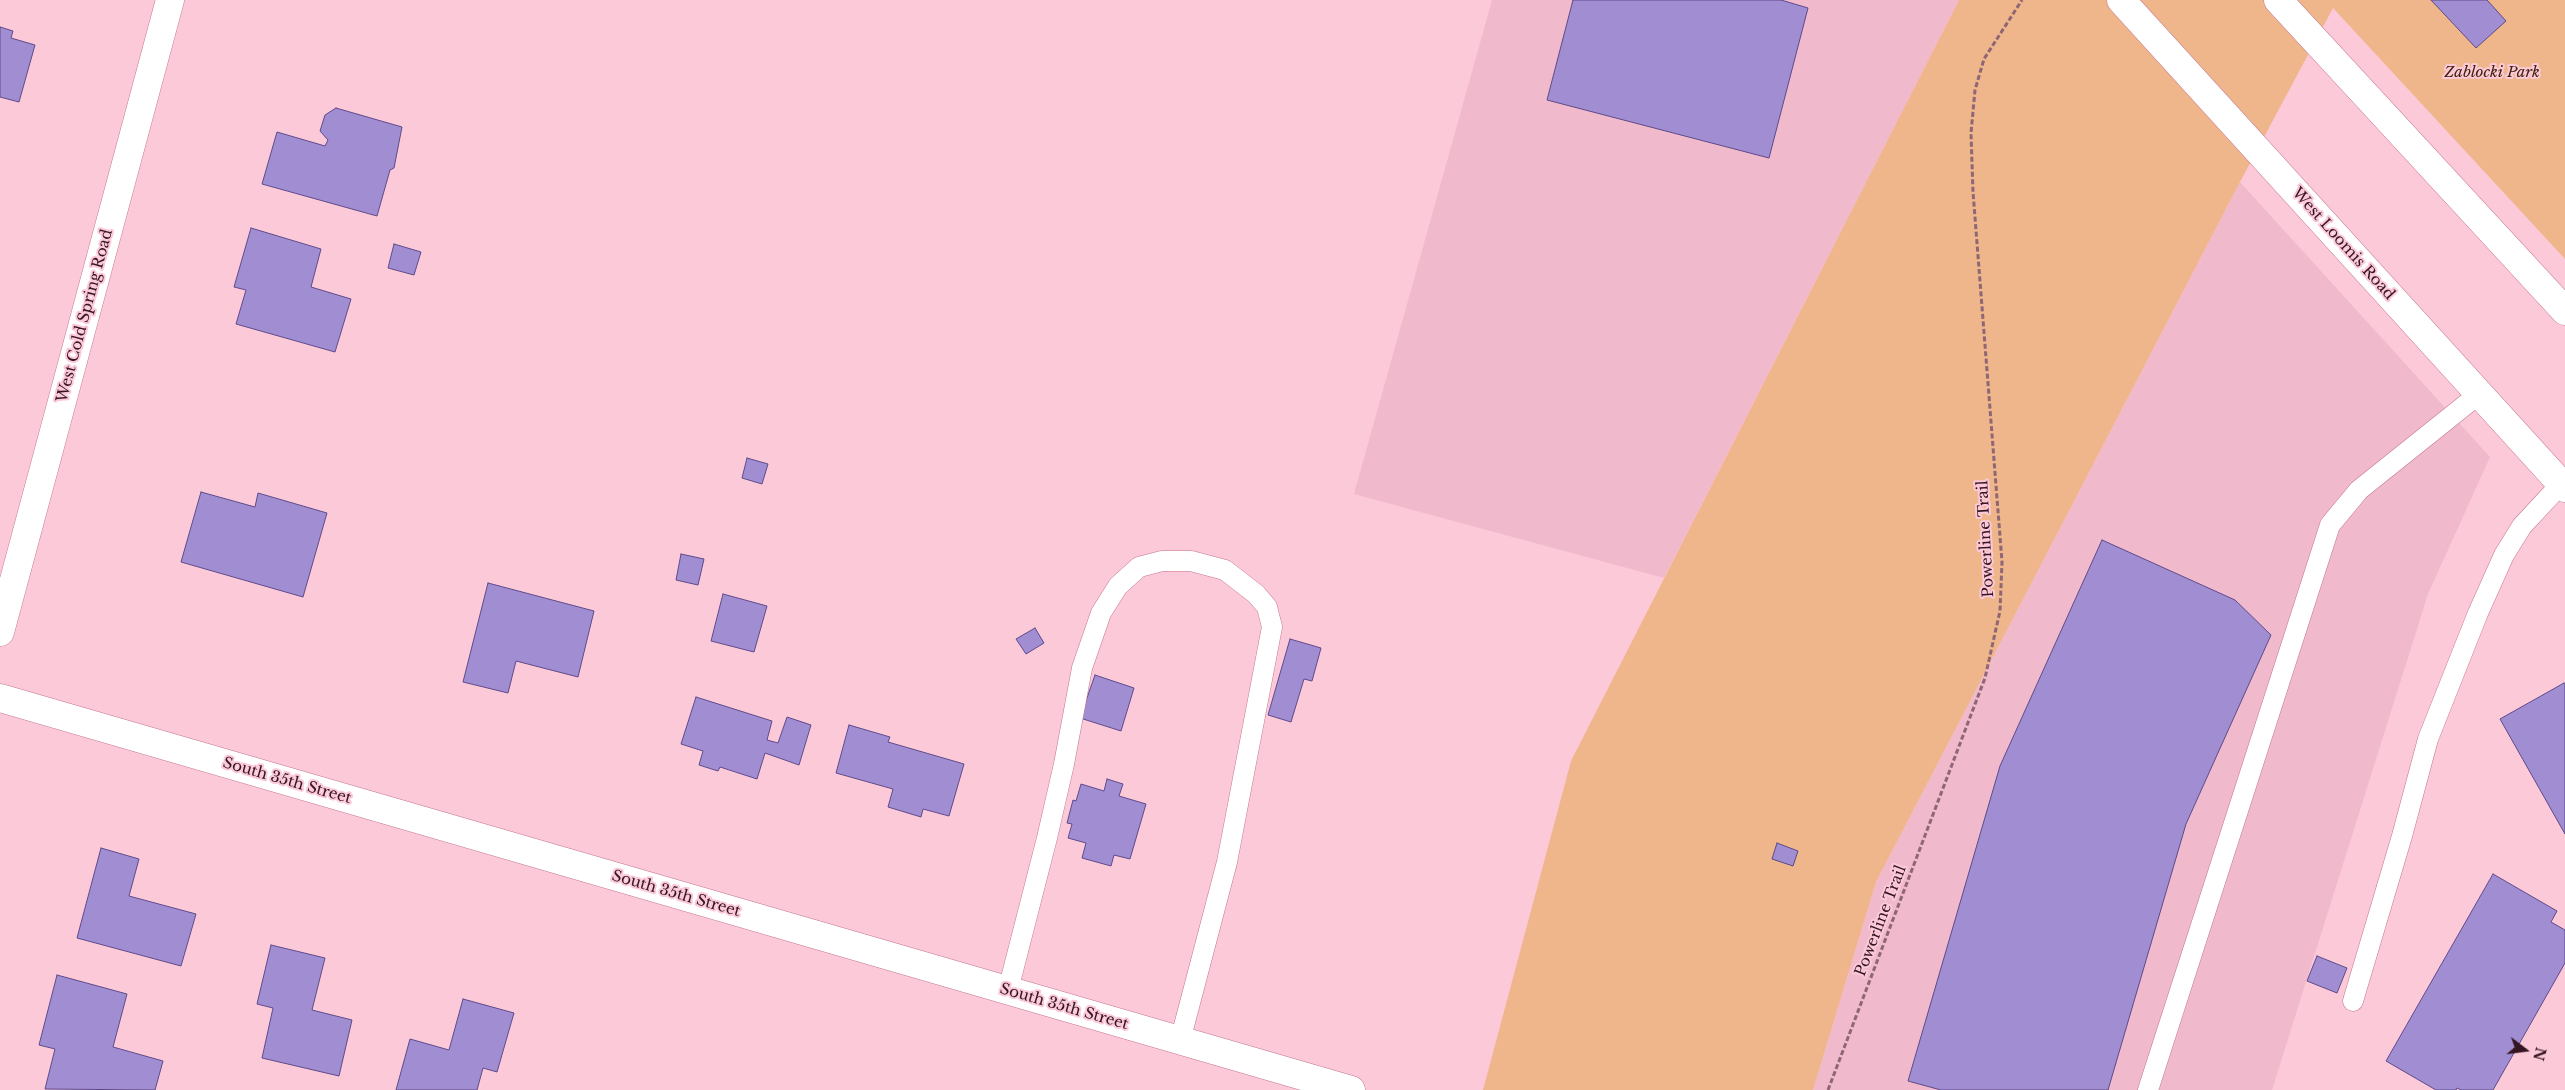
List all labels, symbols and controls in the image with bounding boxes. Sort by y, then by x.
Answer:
park label: Zablocki Park [2444,64,2540,82]
street label: West Loomis Road [2288,184,2398,304]
street label: West Cold Spring Road [53,227,117,405]
street label: Powerline Trail [1974,480,1998,598]
street label: South 35th Street [221,754,353,808]
street label: Powerline Trail [1852,863,1910,979]
street label: South 35th Street [610,867,742,921]
street label: South 35th Street [998,980,1130,1034]
north arrow [2500,1025,2550,1075]
text: N [2529,1045,2550,1063]

